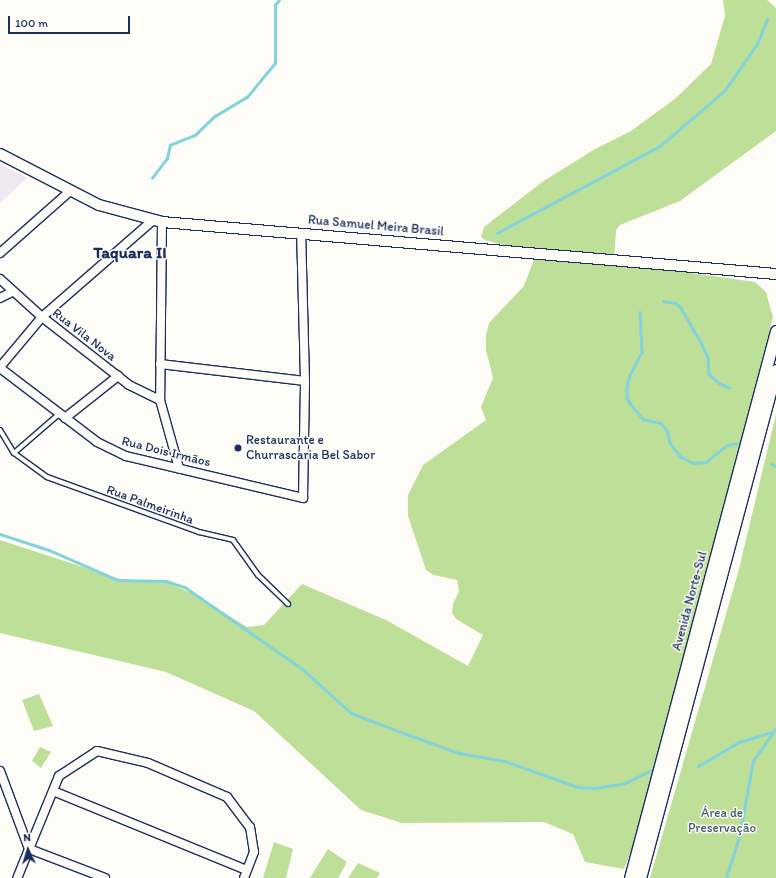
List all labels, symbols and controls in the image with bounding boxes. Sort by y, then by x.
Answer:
scale bar [10,8,132,34]
text: 100 m [15,16,48,30]
street label: Rua Samuel Meira Brasil [307,212,445,240]
district label: Taquara II [93,243,167,263]
street label: Rua Vila Nova [49,305,119,365]
street label: Rua Dois Irmãos [120,433,212,471]
place label: Restaurante e Churrascaria Bel Sabor [246,433,375,464]
marker: Restaurante e Churrascaria Bel Sabor [233,443,243,453]
street label: Rua Palmeirinha [105,482,195,528]
street label: Avenida Norte-Sul [669,550,711,652]
park label: Área de Preservação [688,806,756,837]
north arrow [8,830,48,870]
text: N [23,831,31,844]

